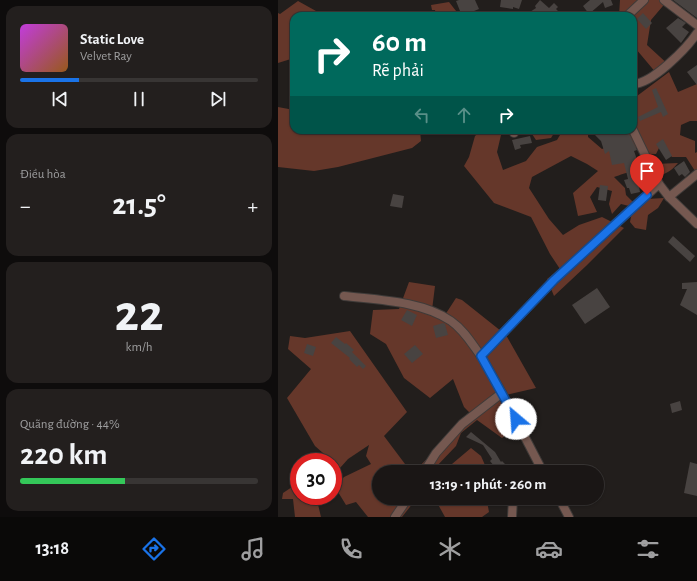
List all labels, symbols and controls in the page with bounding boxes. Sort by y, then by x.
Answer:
icon: right [306,28,358,80]
text: 60 m [372,29,427,57]
text: Static Love [80,32,144,47]
text: Velvet Ray [80,50,132,63]
text: Rẽ phải [372,62,424,80]
icon: previous [49,88,71,110]
icon: pause [128,88,150,110]
icon: next [207,88,229,110]
icon: left [411,104,433,126]
icon: ahead [453,104,475,126]
icon: right [495,104,517,126]
pin [630,154,664,195]
icon: arrive [636,160,658,182]
text: Điều hòa [20,168,66,181]
text: 21.5° [112,190,166,220]
text: − [20,195,31,217]
text: + [247,195,258,217]
text: 22 [115,288,163,340]
text: km/h [126,341,152,354]
position arrow [495,398,537,440]
text: Quãng đường · 44% [20,418,120,431]
text: 220 km [20,440,107,470]
speed limit sign: 30 [290,453,342,505]
text: 13:19 · 1 phút · 260 m [430,477,546,492]
icon: directions [140,535,168,563]
icon: music [239,535,267,563]
icon: phone [337,535,365,563]
icon: climate [436,535,464,563]
icon: car [535,535,563,563]
icon: filters [634,535,662,563]
text: 13:18 [35,540,69,558]

